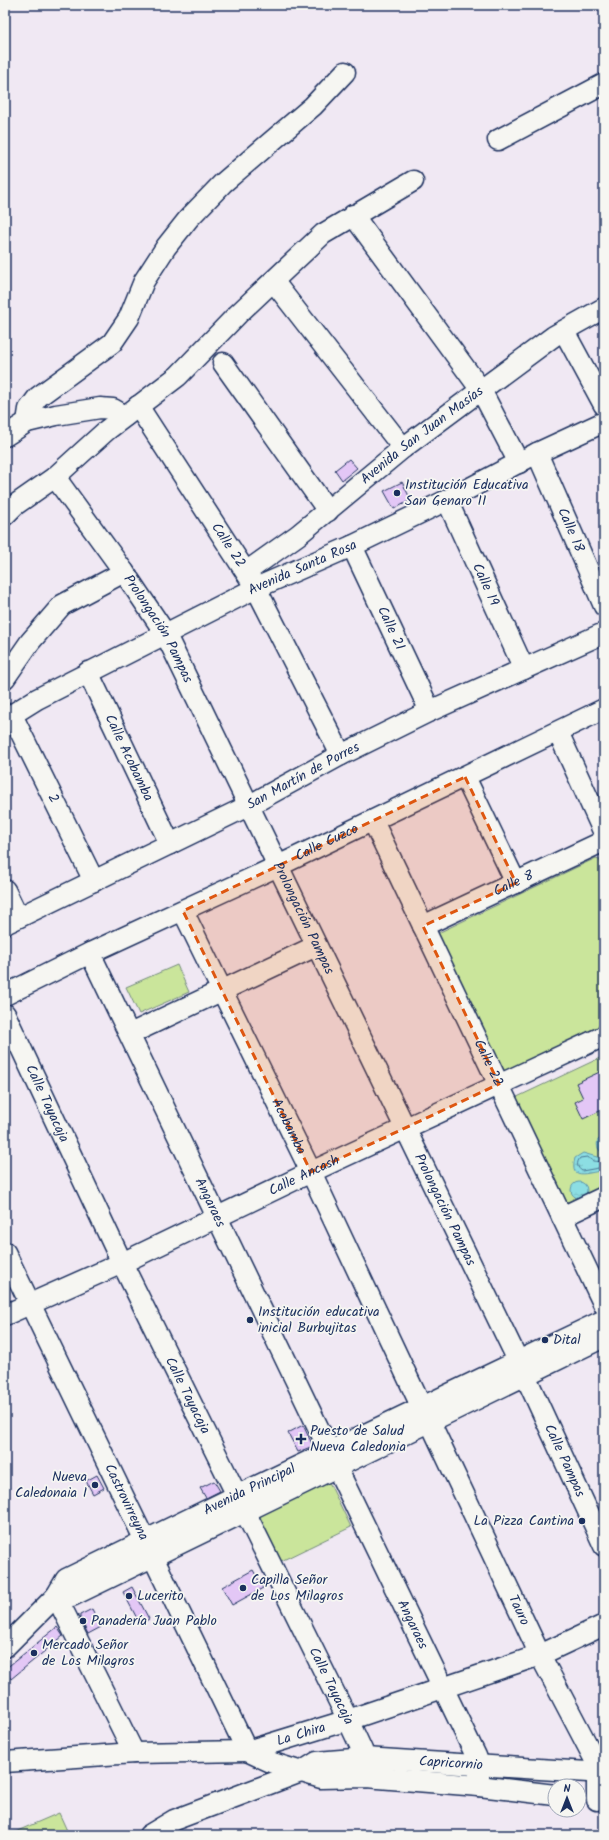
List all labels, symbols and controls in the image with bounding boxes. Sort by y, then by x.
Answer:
street label: Avenida San Juan Masías [356,381,488,490]
place label: Institución Educativa San Genaro II [405,474,529,512]
marker: Institución Educativa San Genaro II [392,488,402,498]
street label: Calle 18 [551,504,590,556]
street label: Calle 22 [205,518,251,572]
street label: Avenida Santa Rosa [244,534,361,601]
street label: Calle 19 [466,560,505,610]
street label: Prolongación Pampas [118,570,199,687]
street label: Calle 21 [371,603,411,654]
street label: Calle Acobamba [99,711,159,805]
street label: San Martín de Porres [243,736,364,816]
street label: 2 [42,790,65,807]
street label: Calle Cuzco [291,818,362,867]
street label: Prolongación Pampas [267,858,340,978]
street label: Calle 8 [490,864,538,902]
street label: Calle 22 [468,1036,509,1090]
street label: Calle Tayacaja [19,1061,75,1146]
street label: Acobamba [266,1095,312,1158]
street label: Calle Ancash [265,1149,343,1202]
street label: Prolongación Pampas [408,1150,482,1270]
street label: Angaraes [189,1174,231,1231]
place label: Institución educativa inicial Burbujitas [258,1301,380,1339]
marker: Institución educativa inicial Burbujitas [245,1315,255,1325]
place label: Dital [553,1329,581,1351]
marker: Dital [540,1335,550,1345]
street label: Calle Tayacaja [159,1353,216,1438]
place label: Puesto de Salud Nueva Caledonia [310,1420,406,1458]
street label: Calle Pampas [538,1420,591,1501]
marker: Puesto de Salud Nueva Caledonia [295,1433,307,1445]
street label: Avenida Principal [200,1458,300,1521]
street label: Castrovirreyna [98,1460,154,1544]
place label: Nueva Caledonaia I [15,1466,87,1504]
marker: Nueva Caledonaia I [90,1480,100,1490]
place label: La Pizza Cantina [474,1510,574,1532]
marker: La Pizza Cantina [577,1516,587,1526]
place label: Capilla Señor de Los Milagros [251,1569,343,1607]
marker: Capilla Señor de Los Milagros [238,1583,248,1593]
place label: Lucerito [137,1585,184,1607]
marker: Lucerito [124,1591,134,1601]
street label: Tauro [502,1591,536,1629]
street label: Angaraes [391,1596,434,1653]
place label: Panadería Juan Pablo [91,1610,217,1632]
marker: Panadería Juan Pablo [78,1616,88,1626]
place label: Mercado Señor de Los Milagros [42,1634,134,1672]
street label: Calle Tayacaja [303,1643,360,1728]
marker: Mercado Señor de Los Milagros [29,1648,39,1658]
street label: La Chira [274,1716,328,1752]
street label: Capricornio [418,1750,484,1776]
north arrow [547,1778,587,1818]
text: N [564,1780,571,1798]

